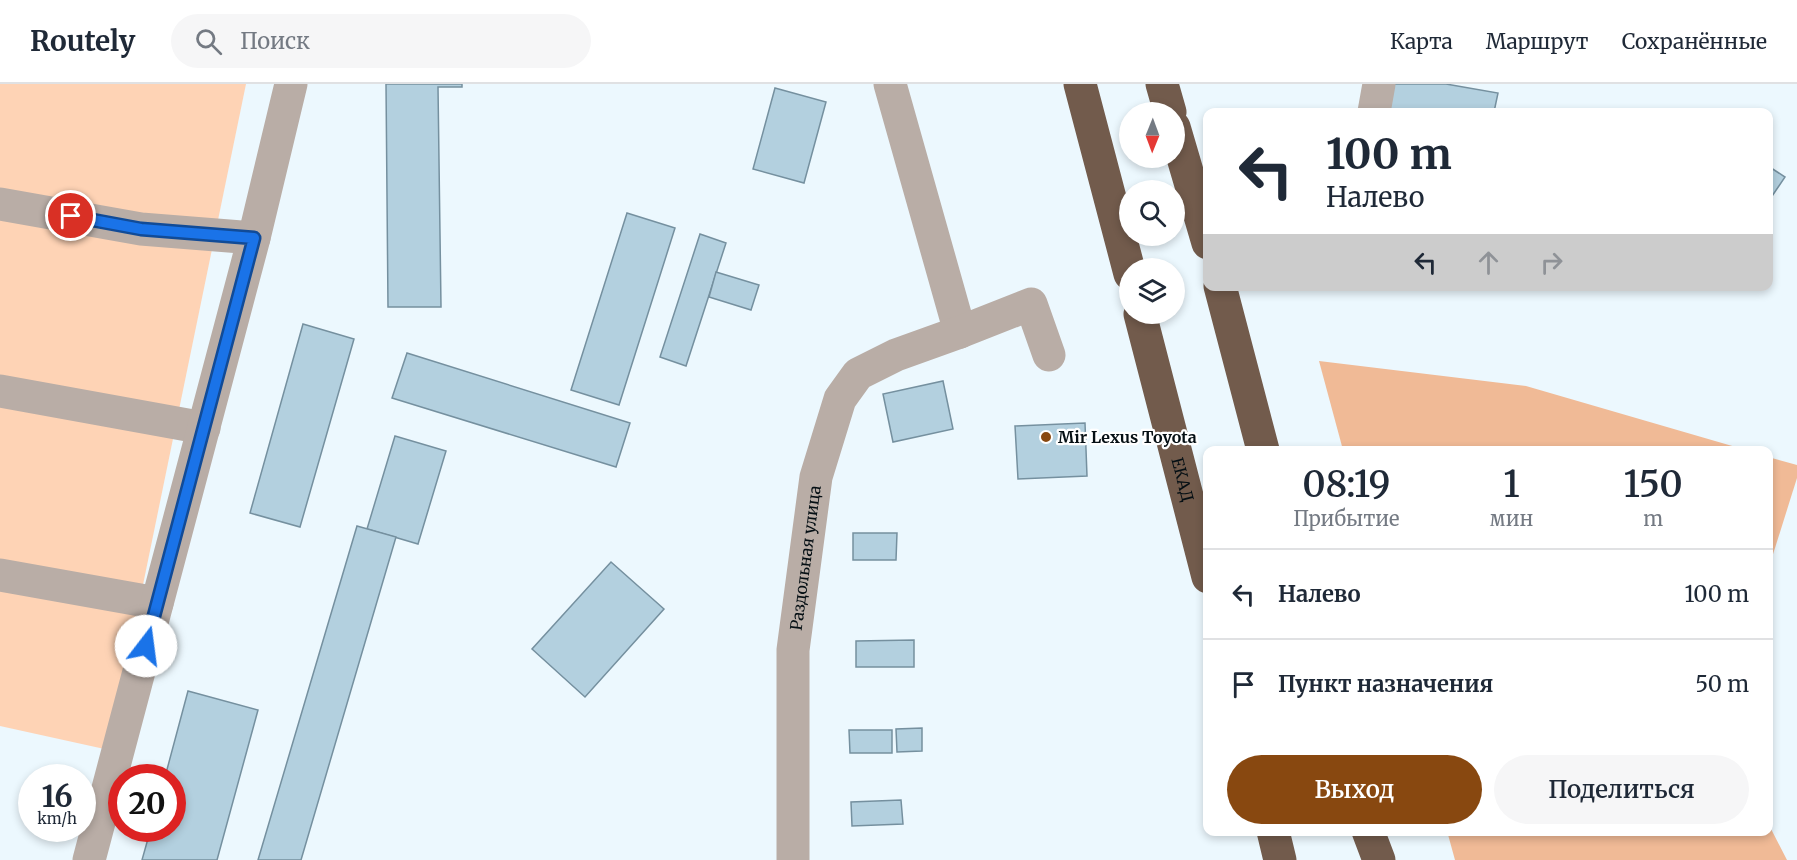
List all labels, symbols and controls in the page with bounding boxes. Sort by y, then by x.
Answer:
search box [171,14,591,68]
text: Routely [30,23,135,59]
icon: search [192,25,225,58]
text: Поиск [240,27,310,55]
text: Карта [1390,28,1453,55]
text: Маршрут [1486,28,1589,55]
text: Сохранённые [1622,28,1767,55]
north arrow [1119,102,1185,168]
map controls [1119,102,1185,324]
text: 100 m [1326,128,1452,180]
icon: left [1227,132,1305,210]
button: search [1119,180,1185,246]
text: Налево [1326,180,1424,214]
pin [45,190,96,241]
icon: arrive [54,199,87,232]
icon: left [1409,246,1442,279]
icon: ahead [1472,246,1505,279]
icon: right [1535,246,1568,279]
button: layers [1119,258,1185,324]
place label: Mir Lexus Toyota [1058,427,1197,447]
marker: Mir Lexus Toyota [1039,430,1053,444]
street label: ЕКАД [1167,455,1198,504]
text: 08:19 [1302,462,1390,507]
text: 1 [1503,462,1520,507]
text: 150 [1623,462,1683,507]
street label: Раздольная улица [786,484,825,631]
text: Прибытие [1293,506,1399,531]
text: мин [1490,506,1533,531]
text: m [1643,506,1663,531]
icon: left [1227,578,1260,611]
text: Налево [1278,580,1361,608]
text: 100 m [1684,580,1749,608]
position arrow [114,614,178,678]
icon: arrive [1227,668,1260,701]
text: Пункт назначения [1278,670,1493,698]
text: 50 m [1695,670,1749,698]
button: Выход [1227,755,1482,824]
button: Поделиться [1494,755,1749,824]
speed limit sign: 20 [108,764,186,842]
text: 16 [41,777,73,815]
text: km/h [37,809,77,828]

